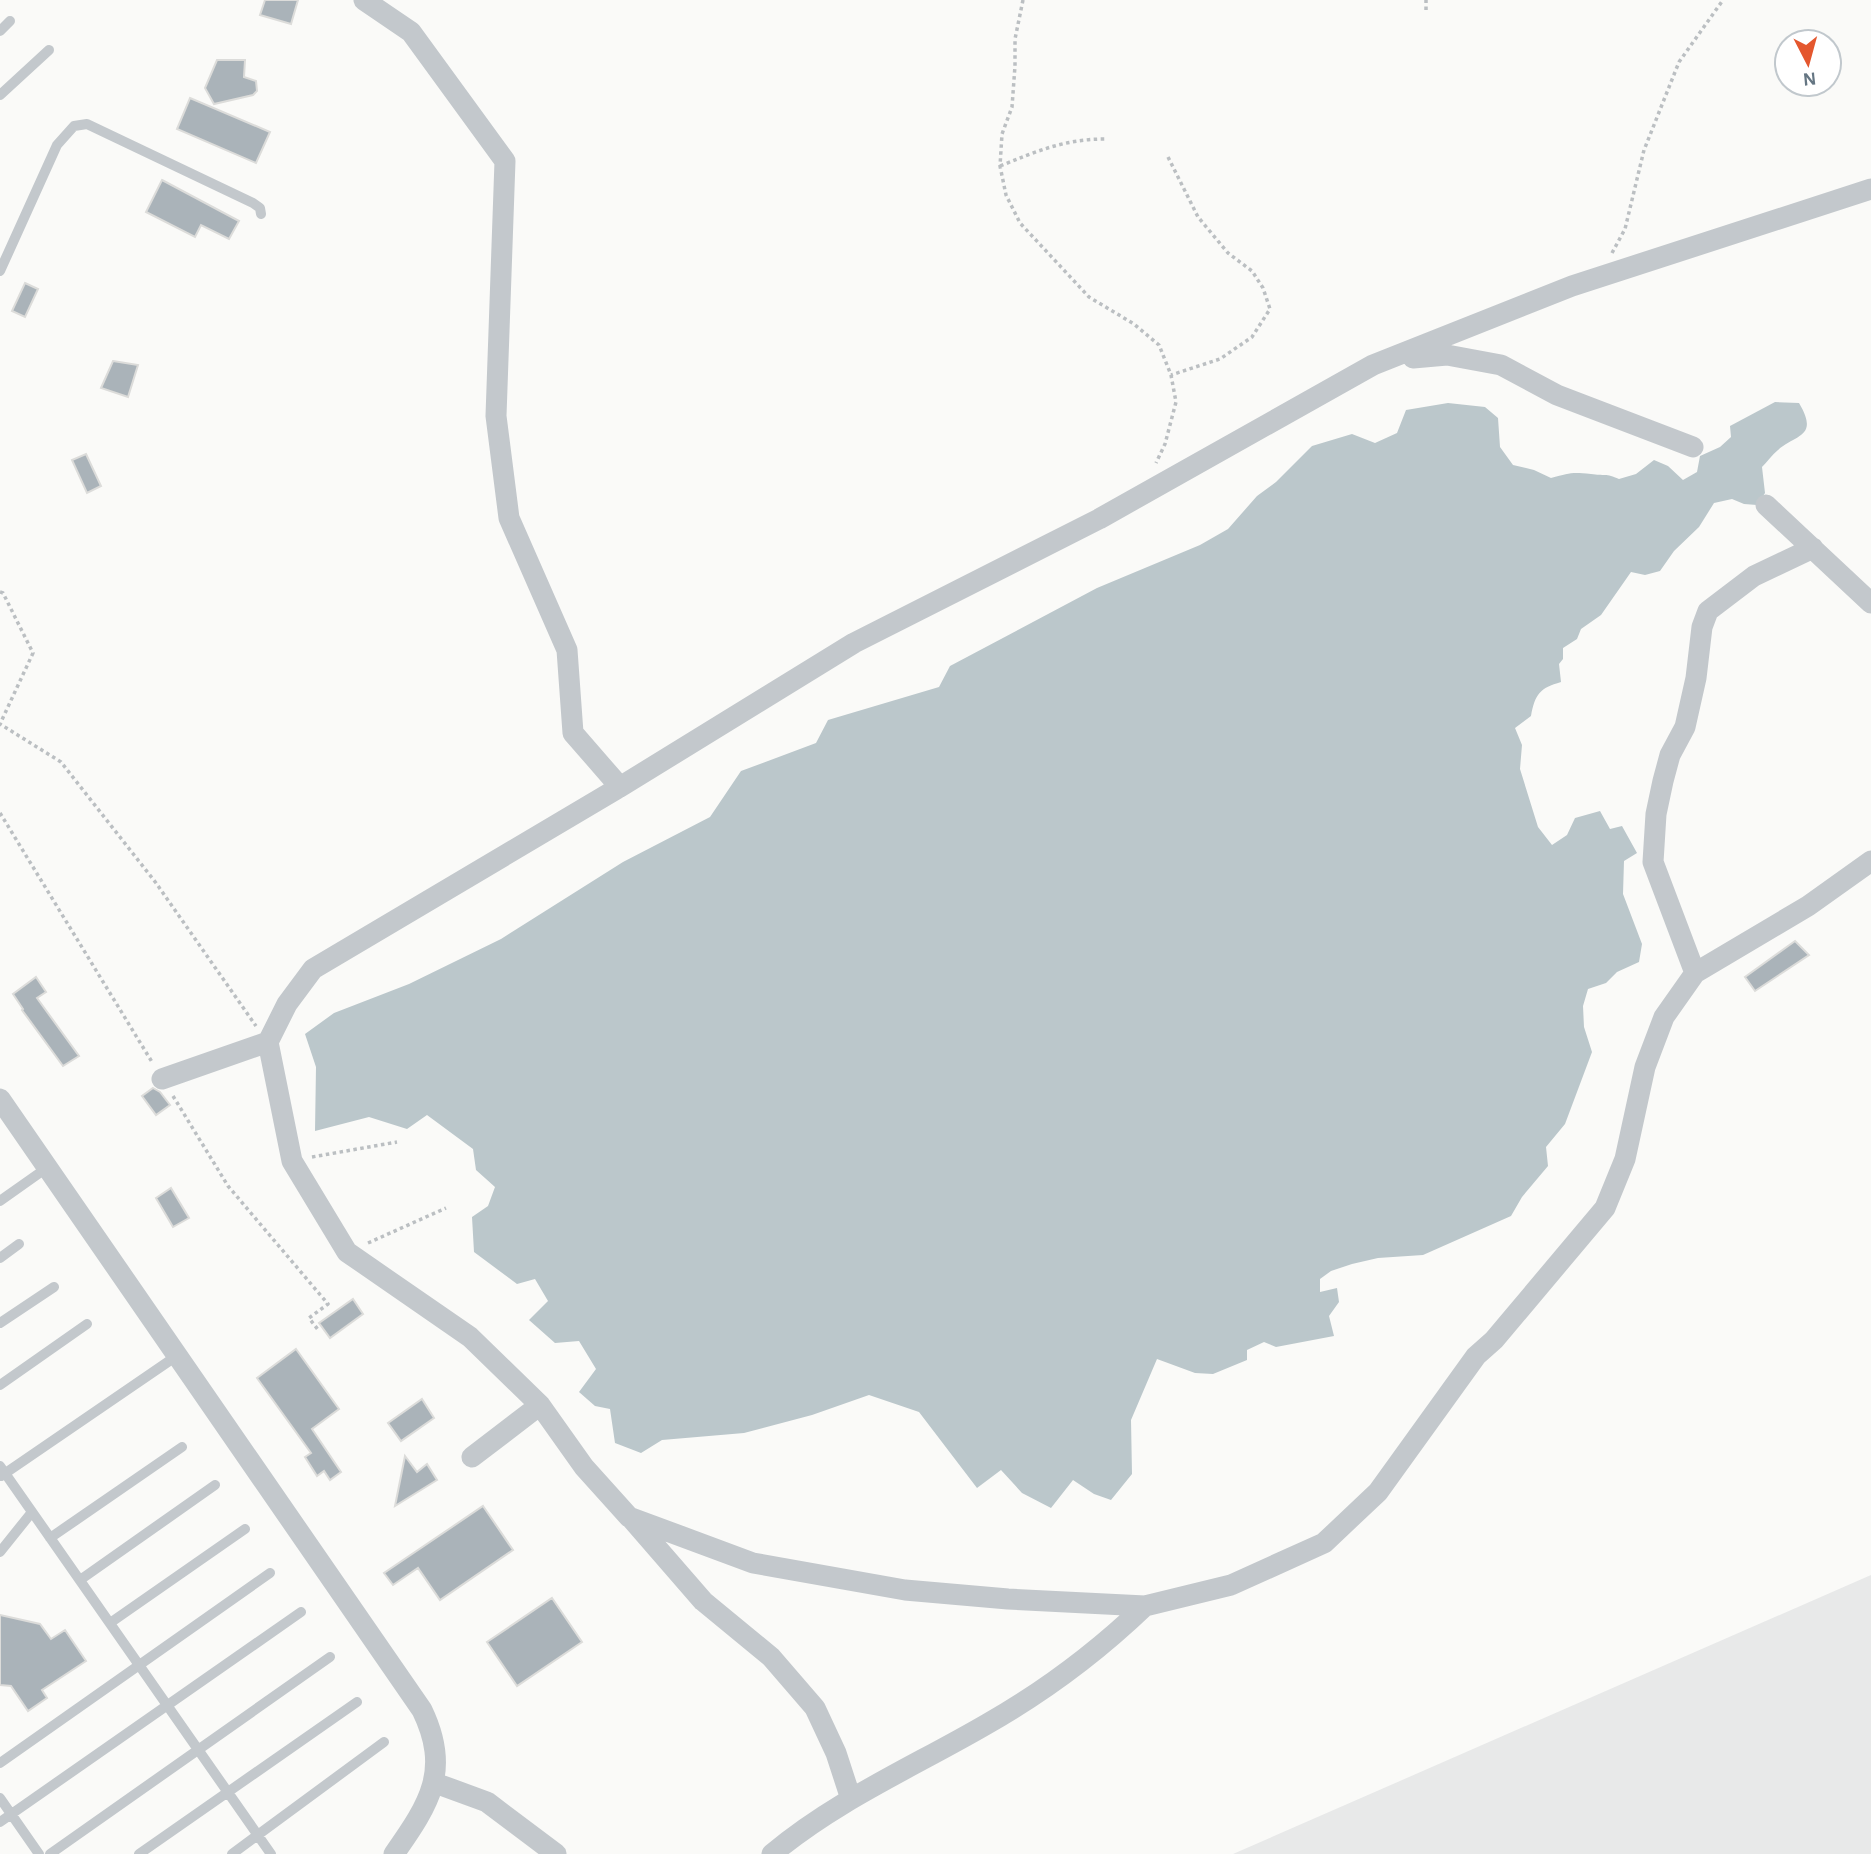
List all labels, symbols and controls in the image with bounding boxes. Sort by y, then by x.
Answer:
north arrow [1773,28,1843,98]
text: N [1802,68,1817,89]

